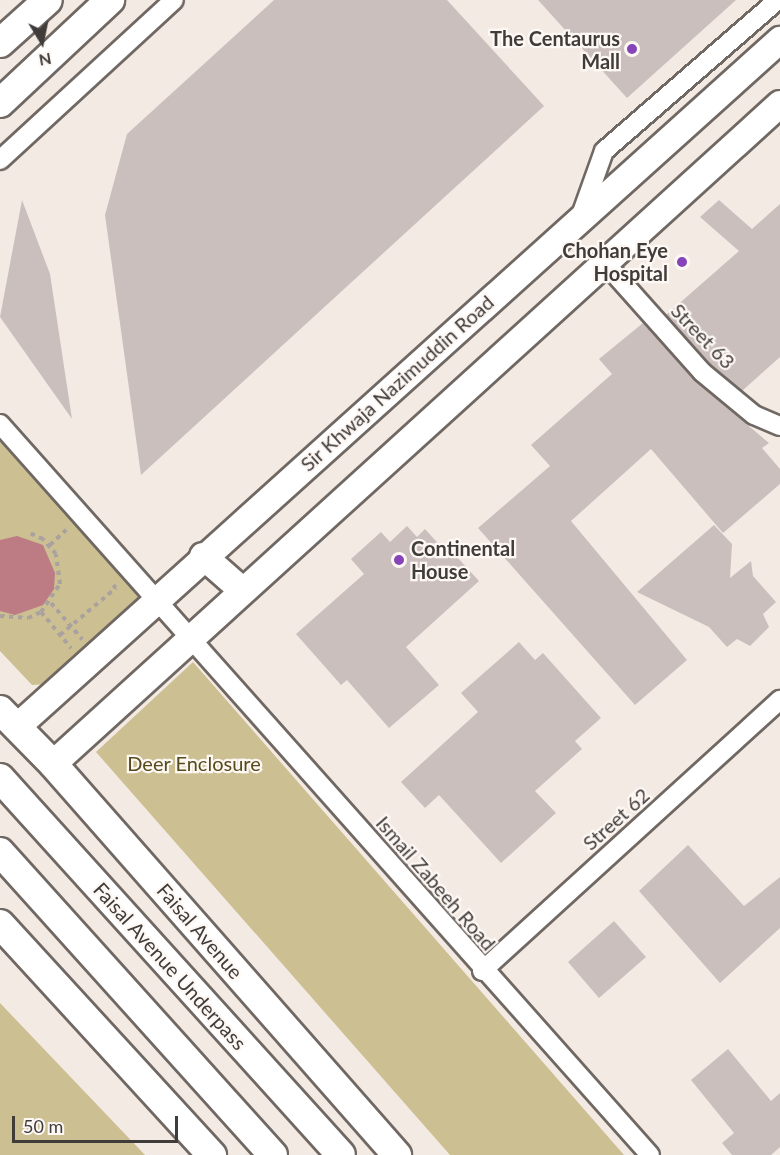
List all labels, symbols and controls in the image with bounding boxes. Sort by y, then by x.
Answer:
north arrow [12,12,72,72]
place label: The Centaurus Mall [490,26,620,73]
marker: The Centaurus Mall [625,42,639,56]
text: N [38,50,53,71]
place label: Chohan Eye Hospital [562,238,668,285]
marker: Chohan Eye Hospital [673,253,691,271]
street label: Sir Khwaja Nazimuddin Road [295,290,499,476]
street label: Street 63 [666,299,740,373]
place label: Continental House [411,536,515,583]
marker: Continental House [392,553,406,567]
park label: Deer Enclosure [127,751,261,775]
street label: Street 62 [578,783,654,855]
street label: Ismail Zabeeh Road [371,811,501,955]
street label: Faisal Avenue Underpass [88,877,252,1055]
street label: Faisal Avenue [152,878,248,984]
scale bar [15,1104,182,1142]
text: 50 m [23,1115,63,1137]

